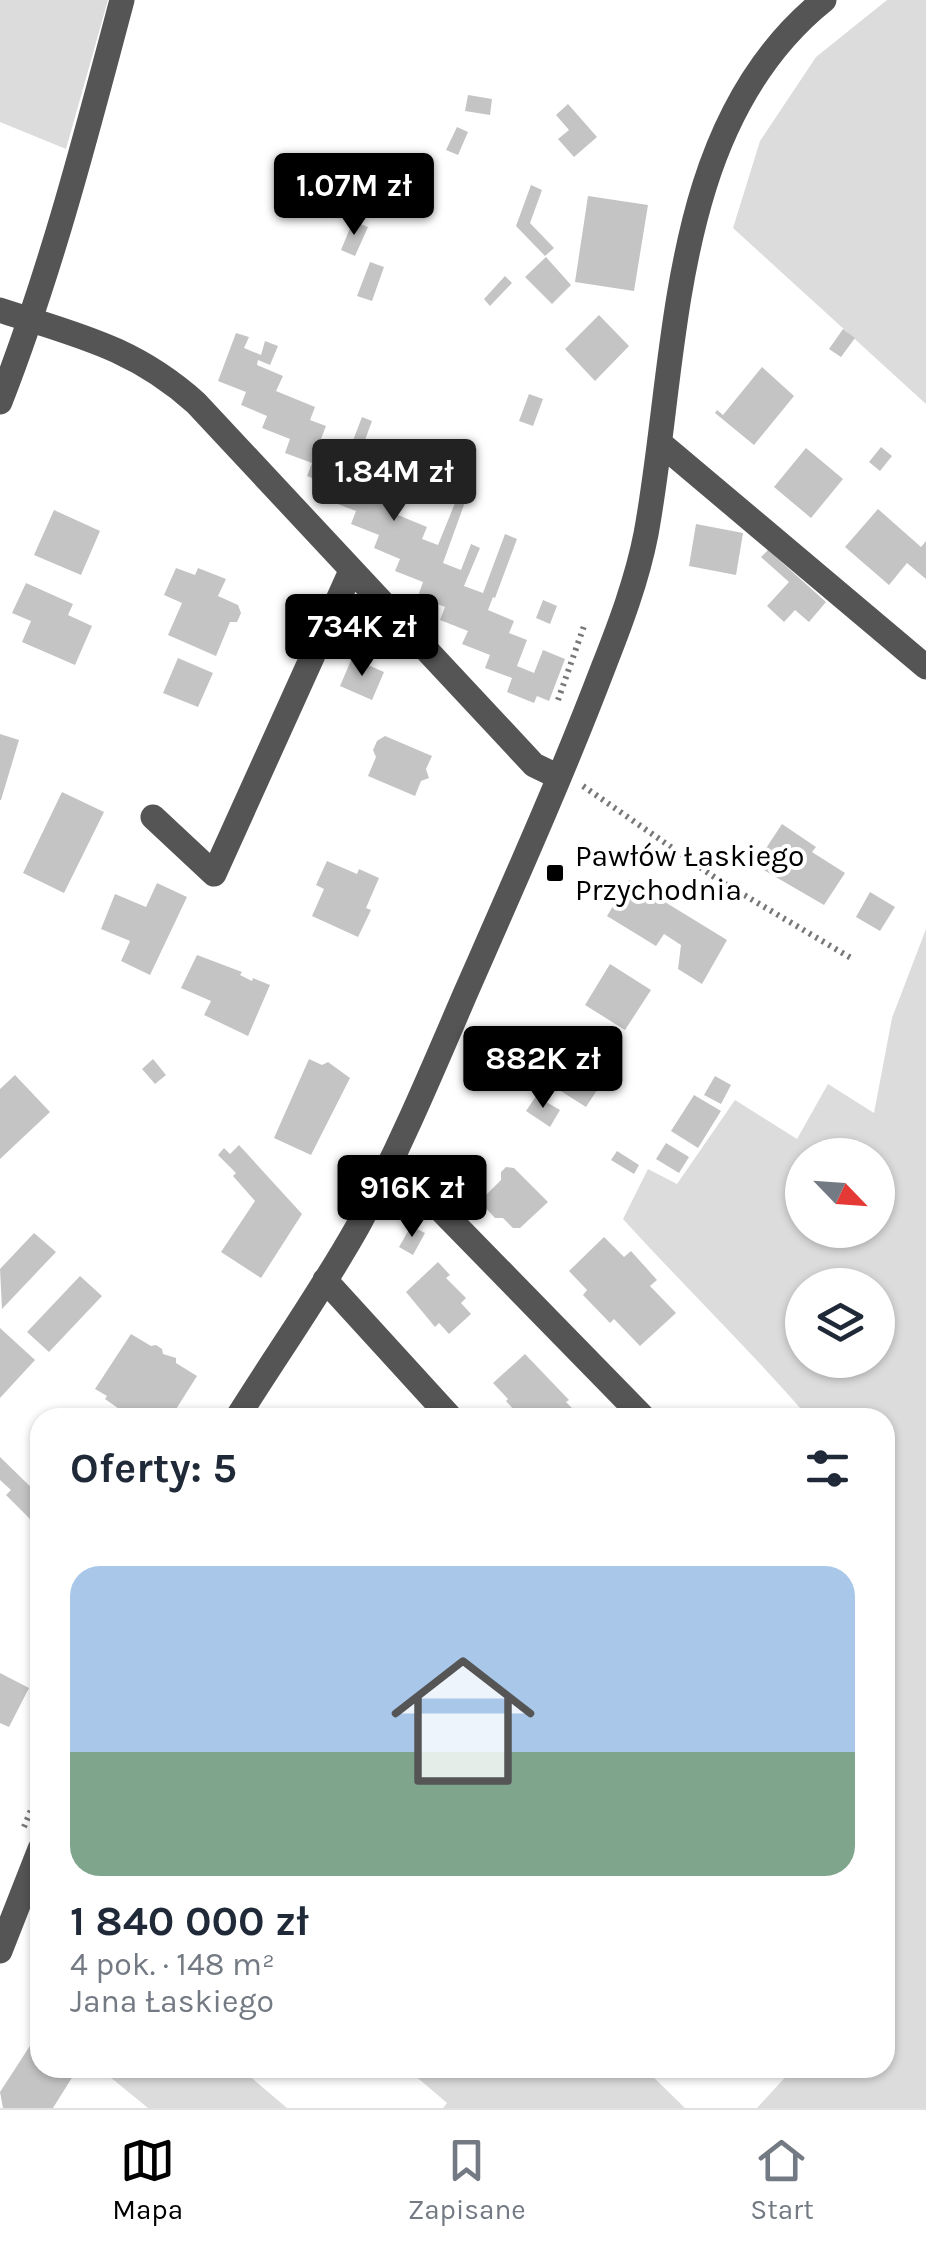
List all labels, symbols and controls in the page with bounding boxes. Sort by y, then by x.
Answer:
pin: 1.07M zł [251,153,457,238]
text: 1.07M zł [296,167,412,204]
pin: 1.84M zł [291,439,497,524]
text: 1.84M zł [334,453,454,490]
pin: 734K zł [270,594,454,679]
text: 734K zł [307,608,417,645]
place label: Pawłów Łaskiego Przychodnia [575,838,804,908]
marker: Pawłów Łaskiego Przychodnia [544,862,566,884]
pin: 882K zł [451,1026,635,1111]
text: 882K zł [485,1040,601,1077]
north arrow [785,1138,895,1248]
map controls [785,1138,895,1378]
pin: 916K zł [320,1155,504,1240]
text: 916K zł [360,1169,464,1206]
button: layers [785,1268,895,1378]
icon: filters [800,1441,855,1496]
text: Oferty: 5 [70,1443,237,1493]
icon: home [373,1631,553,1811]
text: 1 840 000 zł [70,1896,309,1946]
text: 4 pok. · 148 m² [70,1946,275,1983]
text: Jana Łaskiego [70,1983,274,2020]
tab: Mapa [112,2133,183,2226]
tab: Zapisane [408,2133,526,2226]
tab: Start [750,2133,814,2226]

